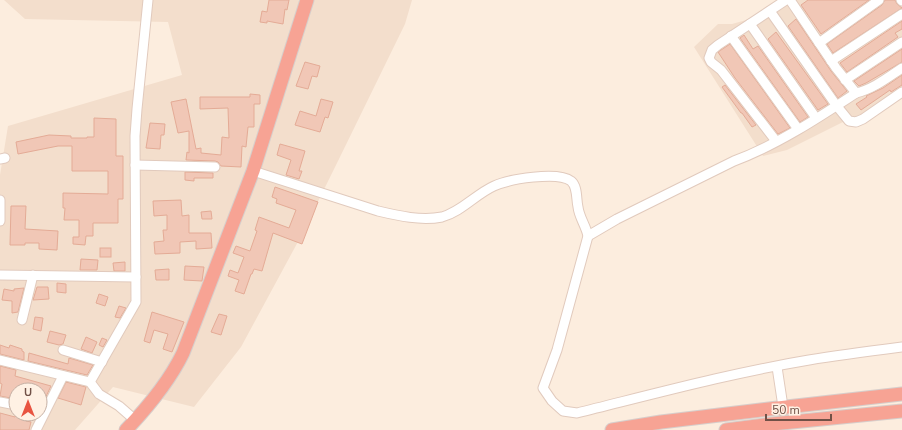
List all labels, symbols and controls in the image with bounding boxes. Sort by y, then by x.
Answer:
north arrow [8,382,48,422]
text: U [24,385,32,400]
scale bar [766,396,831,422]
text: 50 m [772,402,800,418]

